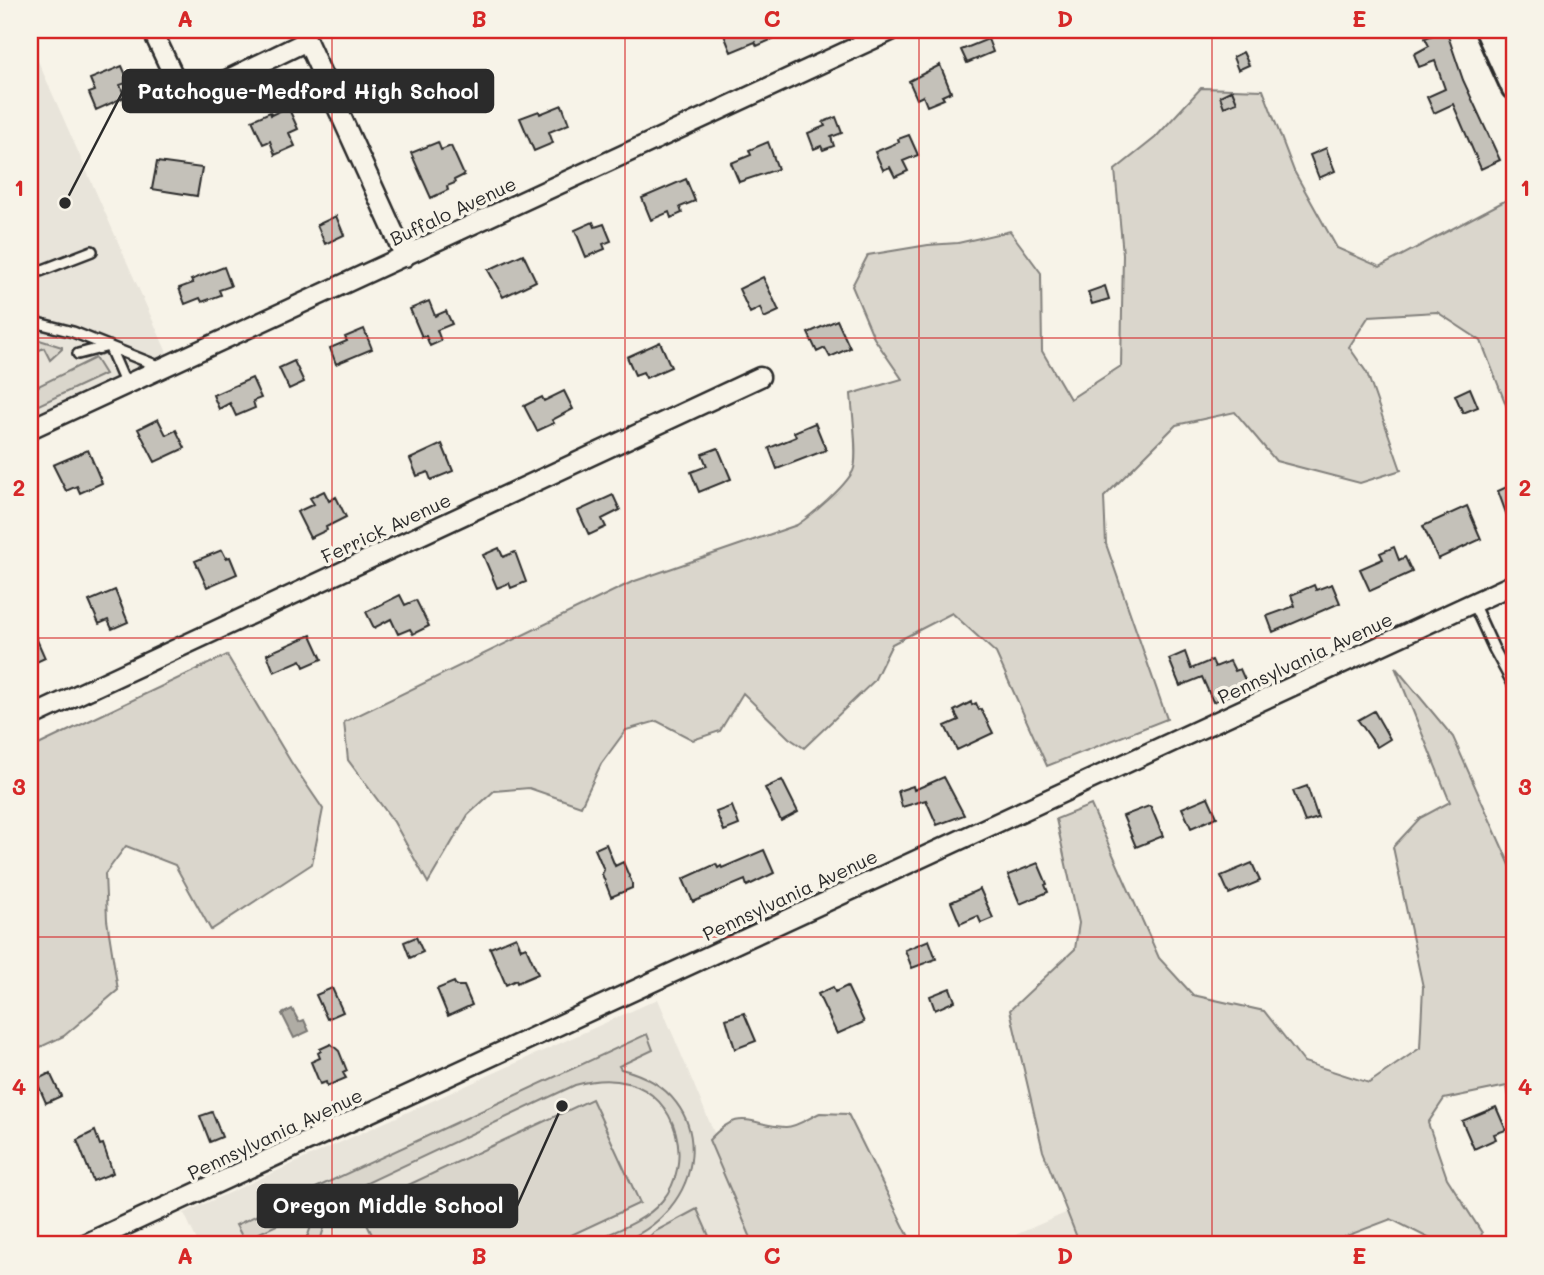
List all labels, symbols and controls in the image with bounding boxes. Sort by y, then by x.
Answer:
text: A [177,3,193,33]
text: B [471,3,487,33]
text: C [763,3,781,33]
text: D [1057,3,1073,33]
text: E [1352,3,1366,33]
callout: Patchogue-Medford High School [123,70,493,112]
text: Patchogue-Medford High School [137,77,479,104]
street label: Buffalo Avenue [386,170,520,251]
text: 1 [14,172,24,202]
text: 1 [1520,172,1530,202]
text: 2 [13,472,25,502]
text: 2 [1519,472,1531,502]
street label: Ferrick Avenue [317,487,455,569]
street label: Pennsylvania Avenue [1213,606,1396,709]
text: 3 [12,771,26,801]
text: 3 [1518,771,1532,801]
street label: Pennsylvania Avenue [698,843,881,946]
text: 4 [12,1071,26,1101]
text: 4 [1518,1071,1532,1101]
street label: Pennsylvania Avenue [183,1082,366,1185]
callout: Oregon Middle School [258,1185,517,1227]
text: Oregon Middle School [273,1191,503,1218]
text: A [177,1240,193,1270]
text: B [471,1240,487,1270]
text: C [763,1240,781,1270]
text: D [1057,1240,1073,1270]
text: E [1352,1240,1366,1270]

